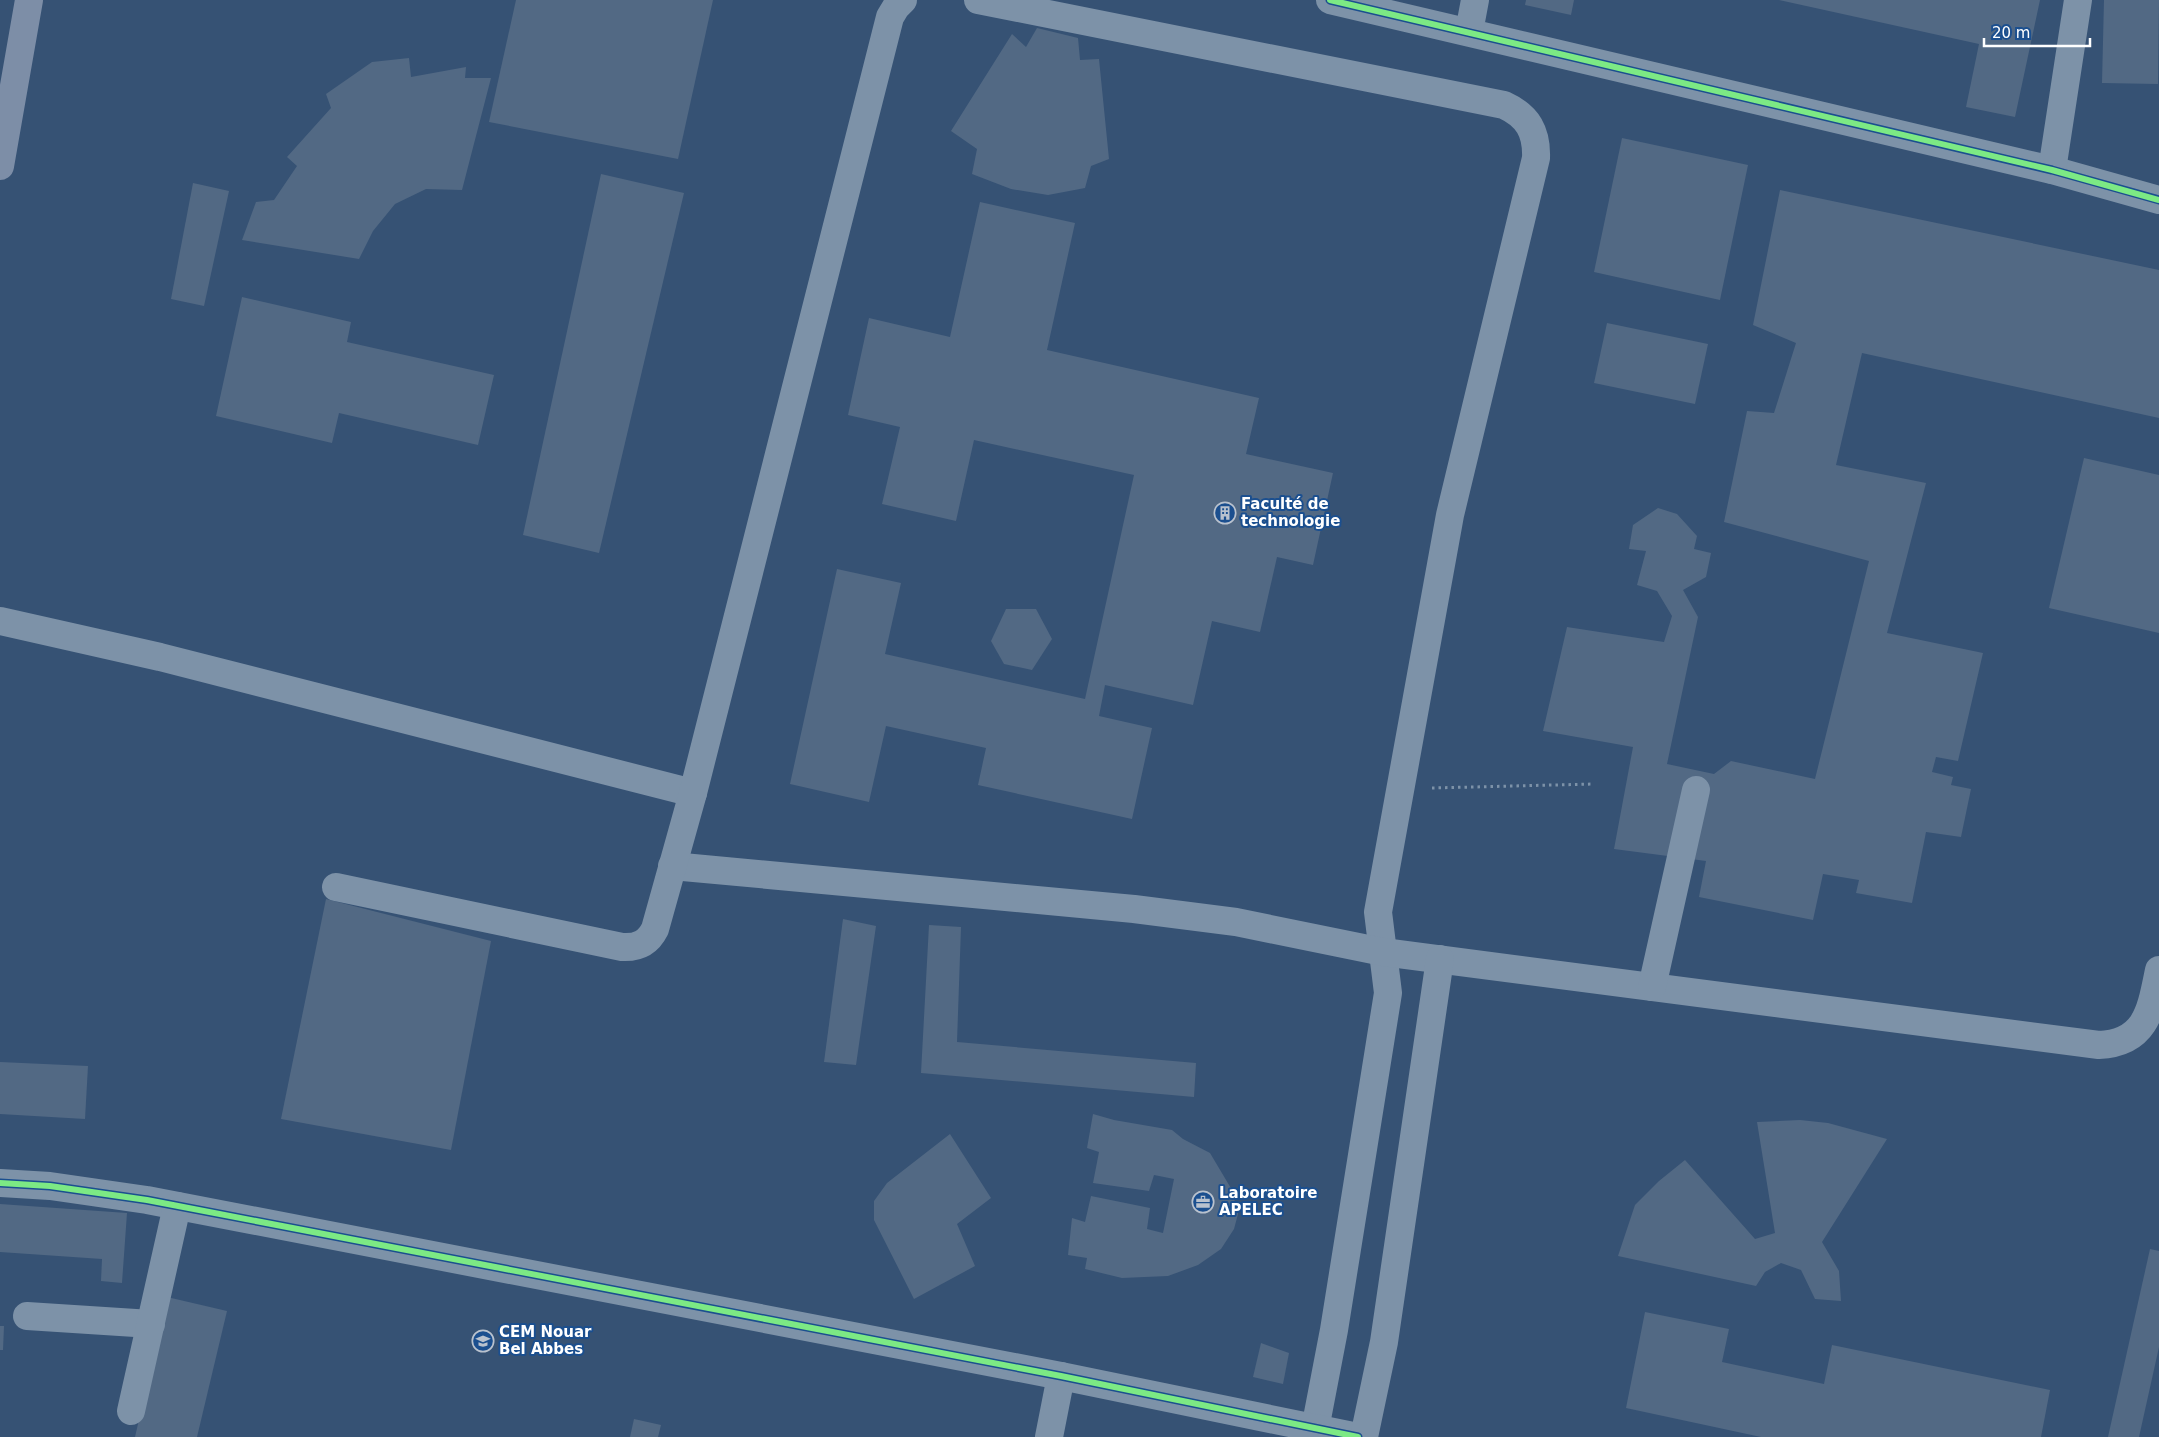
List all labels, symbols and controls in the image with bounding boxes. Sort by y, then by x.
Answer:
scale bar [1984,15,2090,47]
text: 20 m [1992,24,2030,42]
place label: Faculté de technologie [1241,495,1340,530]
building icon: Faculté de technologie [1213,501,1237,525]
place label: Laboratoire APELEC [1219,1184,1317,1219]
office icon: Laboratoire APELEC [1191,1190,1215,1214]
place label: CEM Nouar Bel Abbes [499,1323,592,1358]
school or university icon: CEM Nouar Bel Abbes [471,1329,495,1353]

